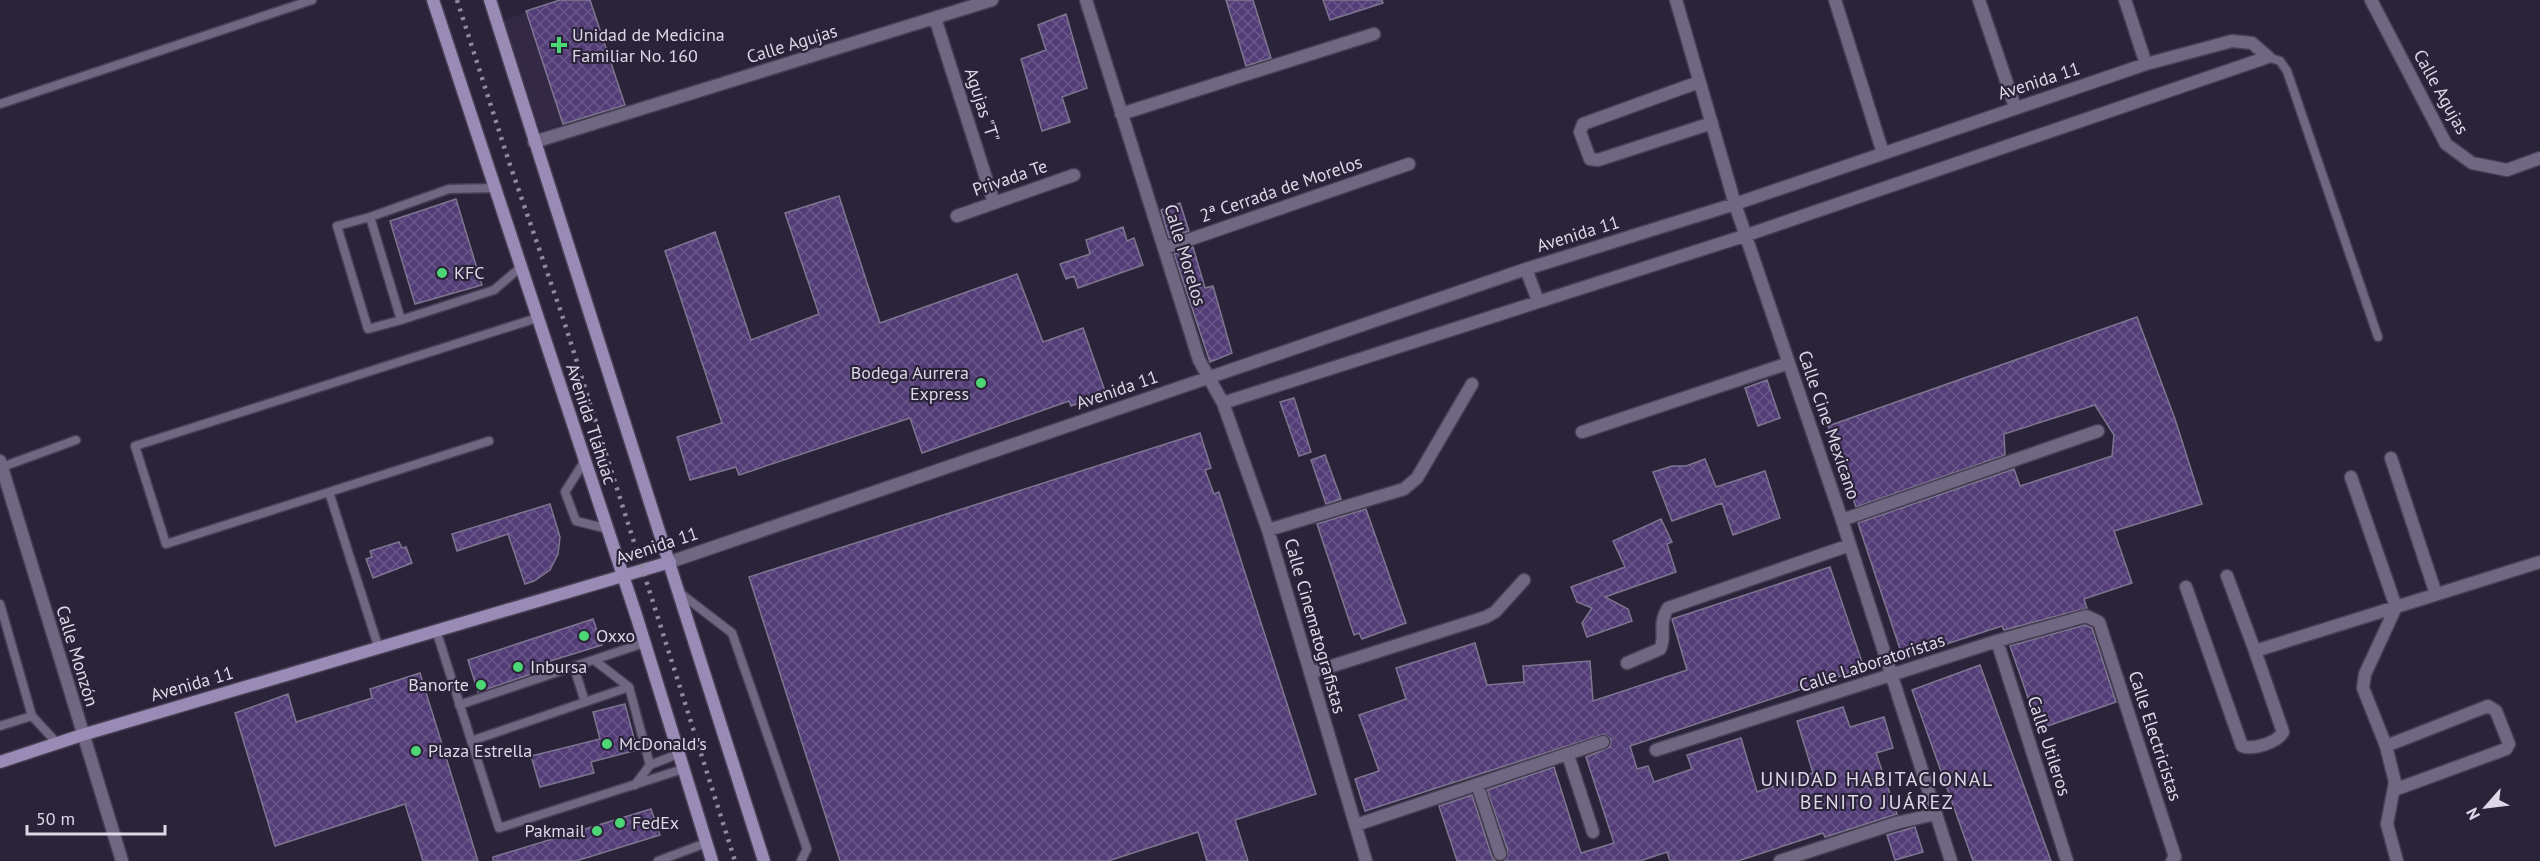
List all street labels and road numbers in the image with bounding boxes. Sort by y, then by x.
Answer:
street label: Calle Agujas [744,19,840,68]
street label: Calle Agujas [2409,45,2474,138]
street label: Avenida 11 [1995,56,2083,105]
street label: Agujas "T" [960,65,1005,145]
street label: 2ª Cerrada de Morelos [1197,150,1365,227]
street label: Privada Te [969,154,1050,201]
street label: Calle Morelos [1159,201,1212,308]
street label: Avenida 11 [1534,210,1622,257]
street label: Calle Cine Mexicano [1793,347,1866,502]
street label: Avenida Tláhuac [561,360,622,487]
street label: Avenida 11 [1073,365,1161,414]
street label: Avenida 11 [613,521,701,570]
street label: Calle Cinematografistas [1279,536,1352,716]
street label: Calle Monzón [51,603,104,709]
street label: Calle Laboratoristas [1796,628,1948,697]
street label: Avenida 11 [148,661,236,706]
street label: Calle Electricistas [2124,668,2187,804]
street label: Calle Utileros [2023,693,2076,799]

